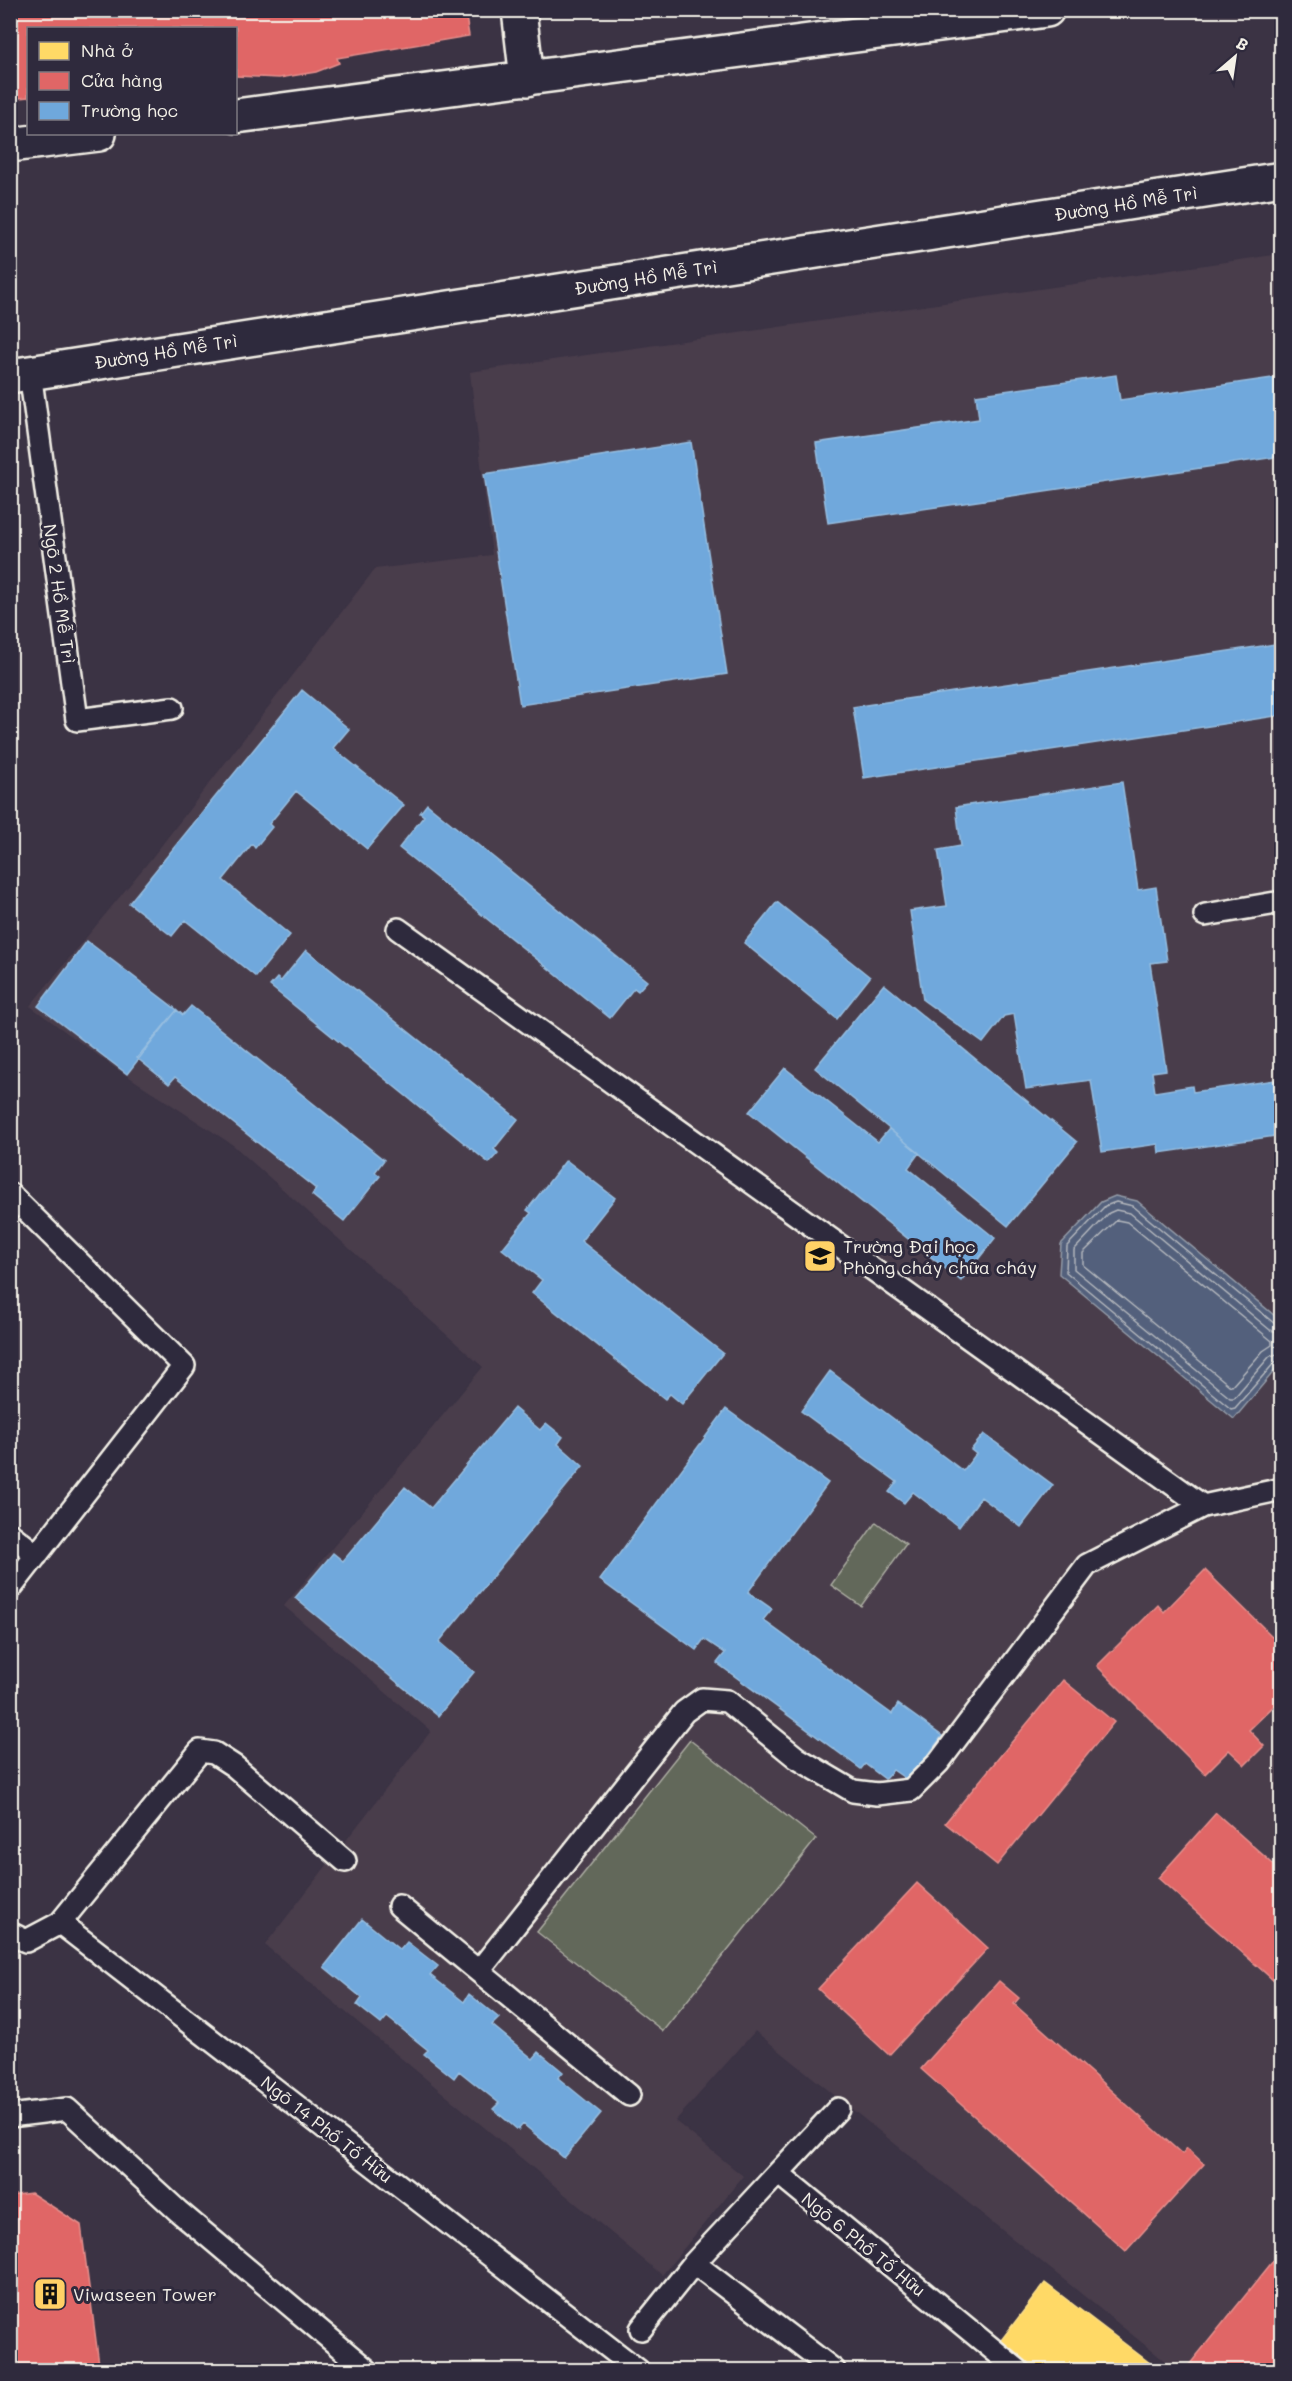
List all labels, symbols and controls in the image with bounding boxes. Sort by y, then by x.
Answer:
legend [27,27,237,135]
north arrow [1205,27,1265,87]
text: B [1233,32,1252,55]
text: Nhà ở [81,38,133,62]
text: Cửa hàng [81,68,162,92]
text: Trường học [81,98,178,122]
street label: Đường Hồ Mễ Trì [1053,180,1199,226]
street label: Đường Hồ Mễ Trì [573,254,719,300]
street label: Đường Hồ Mễ Trì [93,328,239,374]
street label: Ngõ 2 Hồ Mễ Trì [38,522,82,666]
place label: Trường Đại học Phòng cháy chữa cháy [843,1234,1037,1279]
school or university icon: Trường Đại học Phòng cháy chữa cháy [802,1238,838,1274]
street label: Ngõ 14 Phố Tố Hữu [256,2070,398,2188]
street label: Ngõ 6 Phố Tố Hữu [797,2186,931,2302]
building icon: Viwaseen Tower [32,2276,68,2312]
place label: Viwaseen Tower [73,2282,217,2306]

